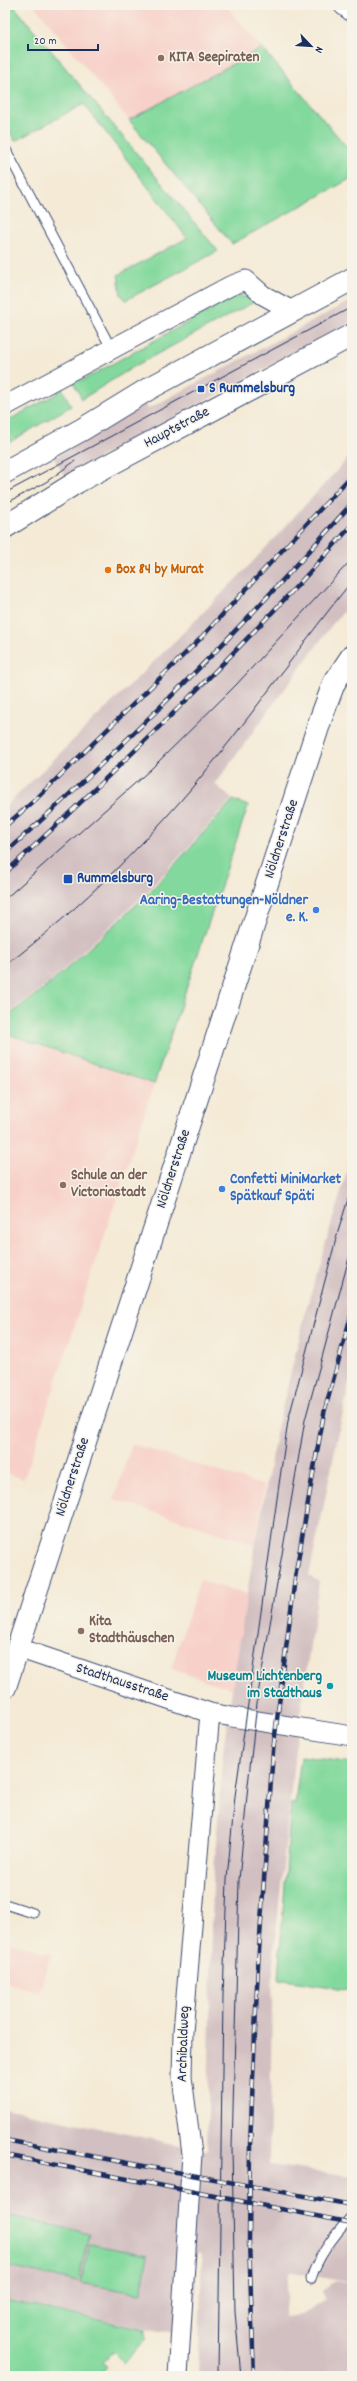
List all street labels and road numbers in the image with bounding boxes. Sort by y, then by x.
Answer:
street label: Hauptstraße [140,401,214,455]
street label: Nöldnerstraße [259,796,305,881]
street label: Nöldnerstraße [151,1126,197,1211]
street label: Nöldnerstraße [50,1434,96,1519]
street label: Stadthausstraße [73,1658,172,1709]
street label: Archibaldweg [172,2005,196,2083]

